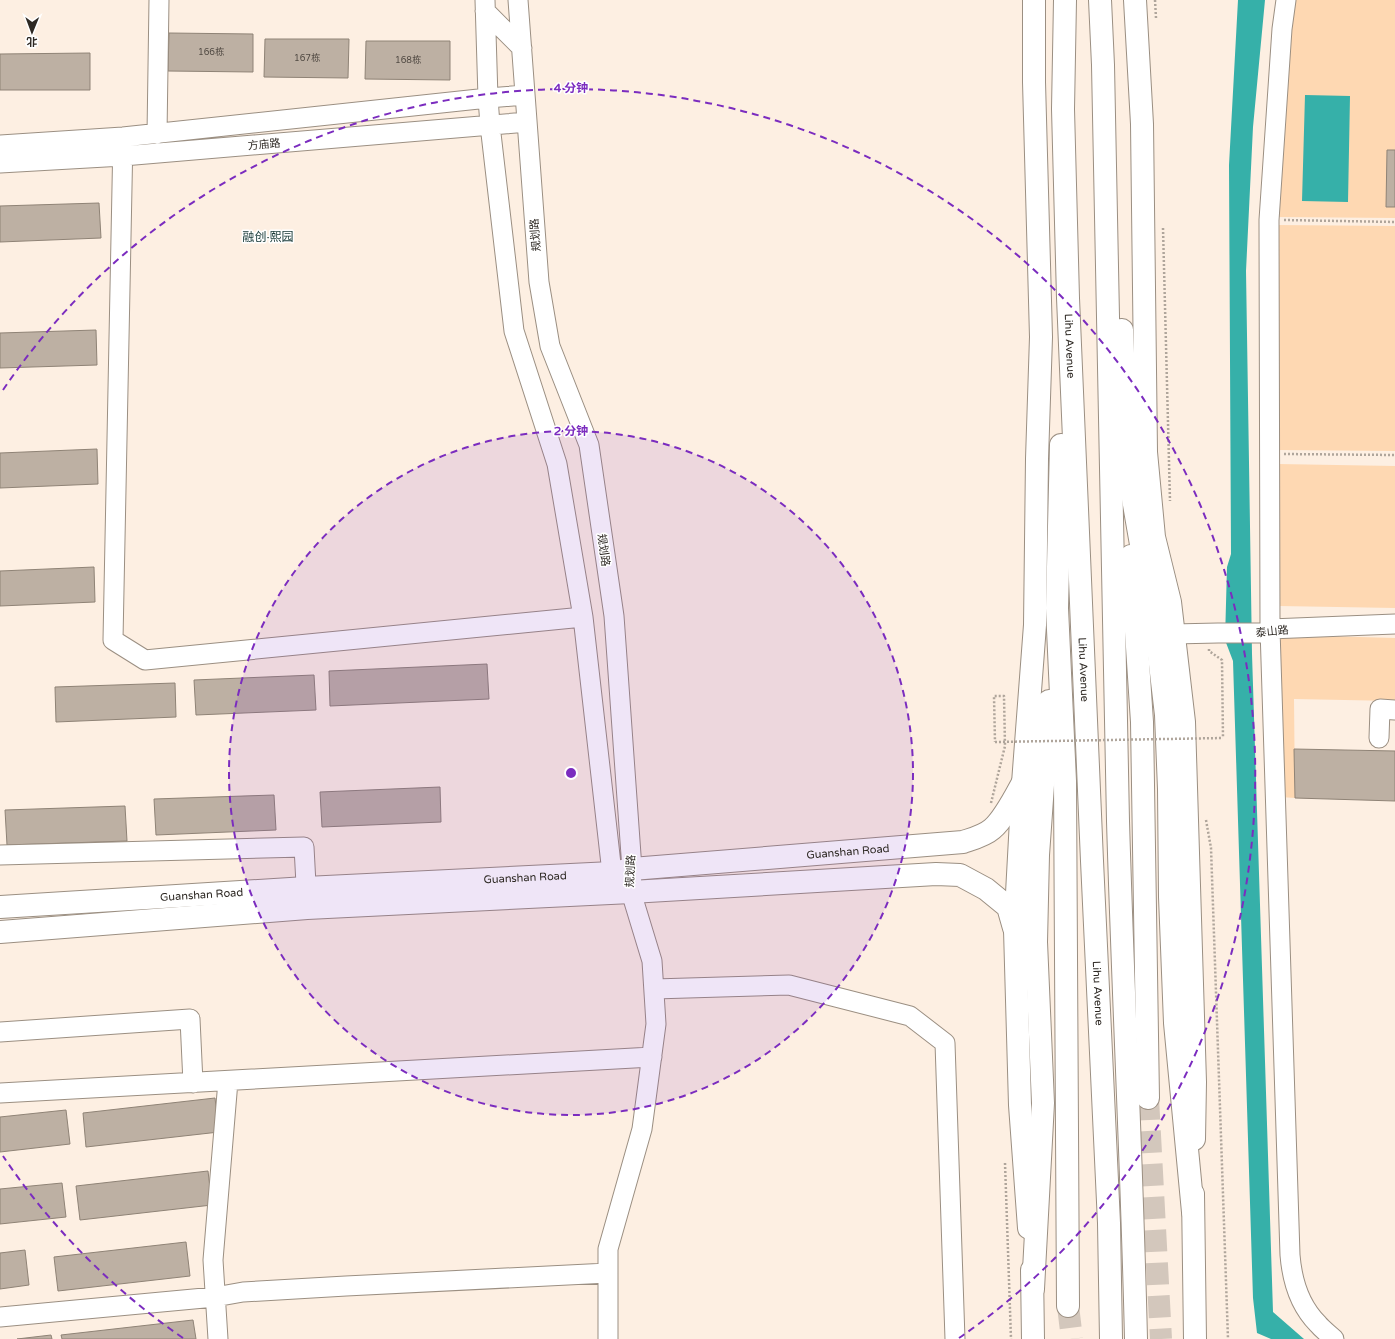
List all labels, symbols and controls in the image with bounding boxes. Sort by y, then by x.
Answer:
north arrow [12,12,52,52]
text: 北 [26,35,37,48]
house number: 166栋 [198,46,224,58]
house number: 167栋 [294,52,320,64]
house number: 168栋 [395,54,421,66]
text: 4 分钟 [554,81,588,95]
street label: 方庙路 [247,137,281,152]
street label: 规划路 [528,218,543,252]
district label: 融创·熙园 [242,230,294,244]
street label: Lihu Avenue [1062,313,1077,379]
text: 2 分钟 [554,424,588,438]
street label: 规划路 [595,533,612,567]
street label: 泰山路 [1255,623,1289,640]
street label: Lihu Avenue [1075,637,1091,702]
centre of rings [564,766,578,780]
street label: Guanshan Road [806,842,890,862]
street label: 规划路 [623,854,638,888]
street label: Guanshan Road [483,869,567,886]
street label: Guanshan Road [160,886,244,904]
street label: Lihu Avenue [1090,961,1106,1026]

